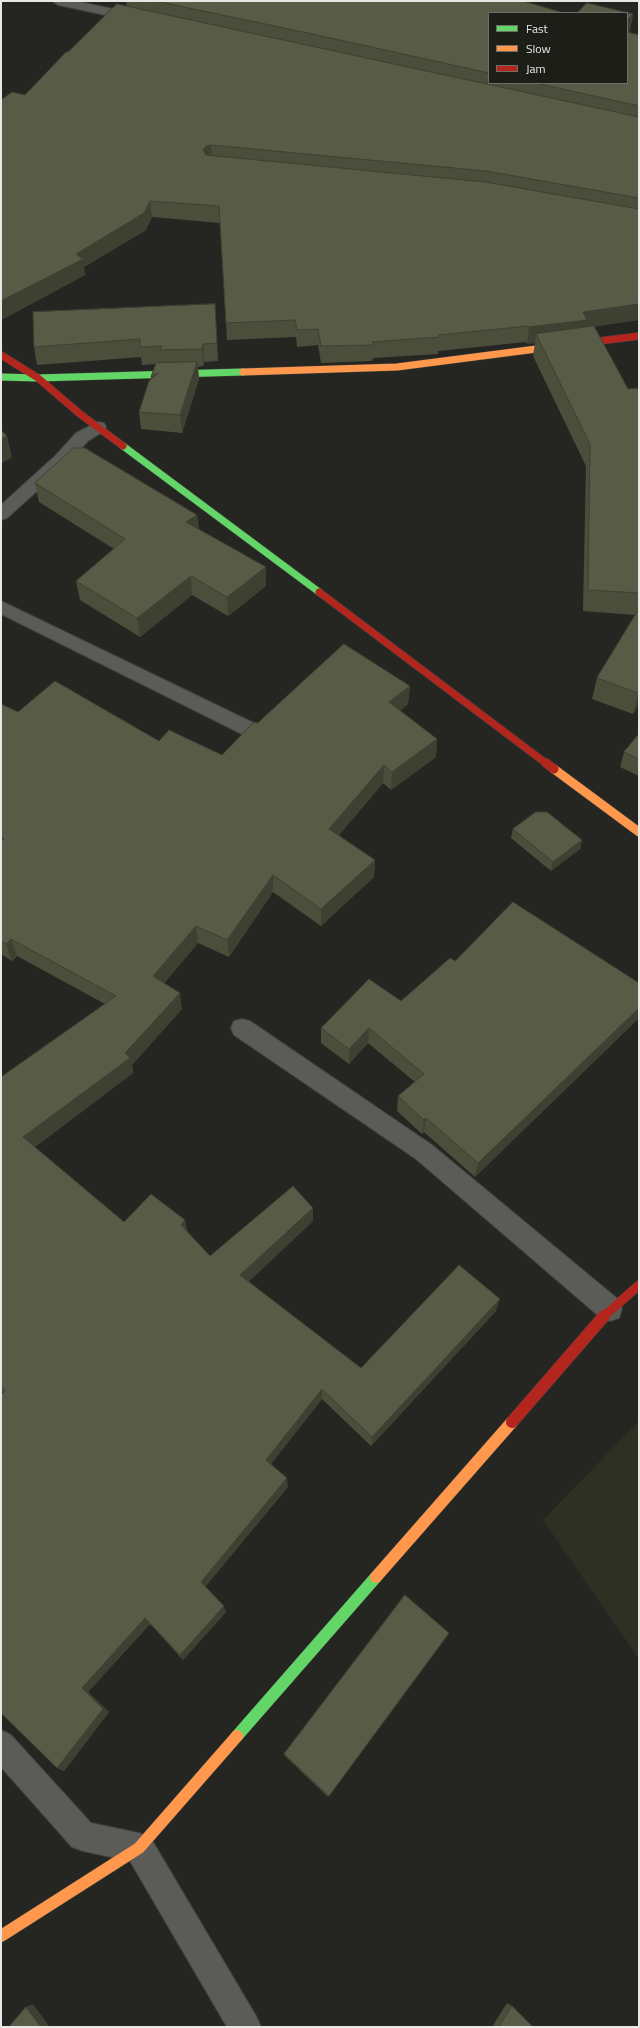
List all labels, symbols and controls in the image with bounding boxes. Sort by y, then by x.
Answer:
legend [488,12,628,84]
text: Fast [526,19,548,38]
text: Slow [526,39,551,58]
text: Jam [526,59,546,78]

